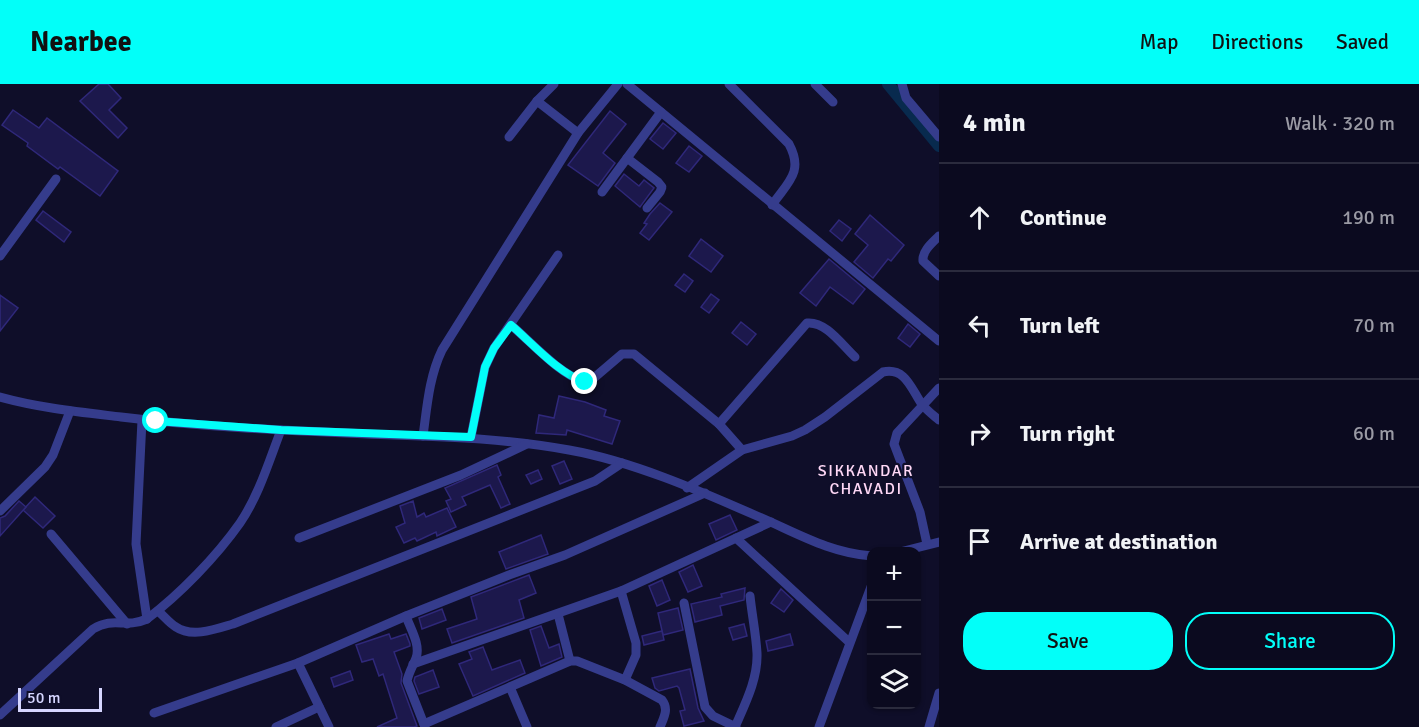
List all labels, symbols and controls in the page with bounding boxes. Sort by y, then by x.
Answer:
text: Nearbee [30,25,132,59]
text: Map [1140,29,1178,55]
text: Directions [1211,29,1303,55]
text: Saved [1336,29,1389,55]
text: 4 min [963,107,1026,139]
text: Walk · 320 m [1285,111,1395,136]
icon: ahead [963,201,996,234]
text: Continue [1020,204,1107,231]
text: 190 m [1342,205,1395,230]
icon: left [963,309,996,342]
text: Turn left [1020,312,1100,339]
text: 70 m [1353,313,1395,338]
route end [571,368,597,394]
route start [142,407,168,433]
icon: right [963,417,996,450]
text: Turn right [1020,420,1115,447]
text: 60 m [1353,421,1395,446]
district label: SIKKANDAR CHAVADI [818,461,914,499]
icon: arrive [963,525,996,558]
text: Arrive at destination [1020,528,1217,555]
map controls [867,547,921,709]
button: + [867,547,921,601]
button: − [867,601,921,655]
button: Save [963,612,1173,670]
button: Share [1185,612,1395,670]
button: layers [867,655,921,709]
scale bar [18,685,102,712]
text: 50 m [27,688,61,708]

